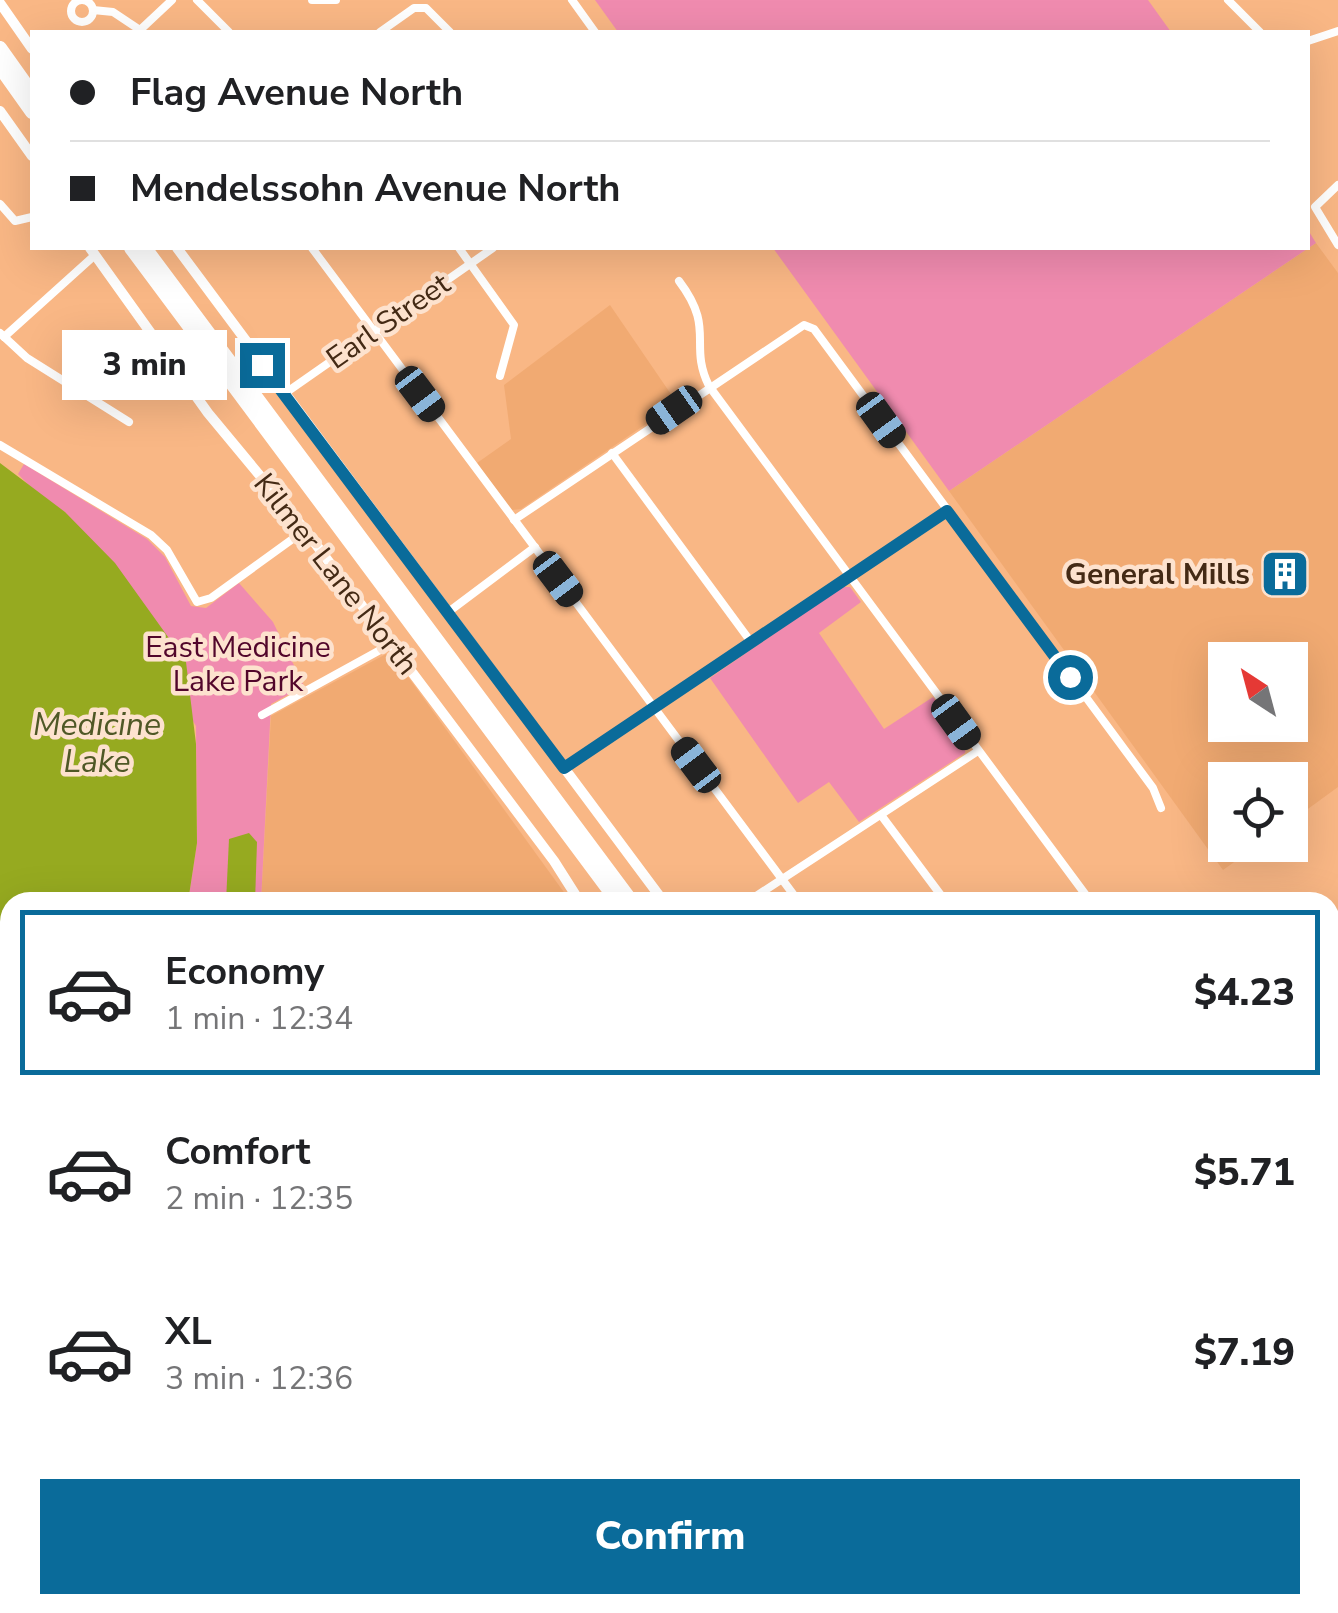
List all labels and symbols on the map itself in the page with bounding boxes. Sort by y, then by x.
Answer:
street label: Earl Street [318,264,459,379]
callout: 3 min [62,330,227,400]
route end [240,343,285,388]
car [390,361,450,427]
car [641,381,707,439]
car [851,387,911,453]
street label: Kilmer Lane North [244,465,427,684]
car [528,546,588,612]
building icon: General Mills [1259,548,1311,600]
place label: General Mills [1065,554,1250,595]
park label: East Medicine Lake Park [145,627,331,702]
north arrow [1208,642,1308,742]
route start [1048,655,1093,700]
car [926,689,986,755]
water label: Medicine Lake [33,703,161,783]
car [666,732,726,798]

